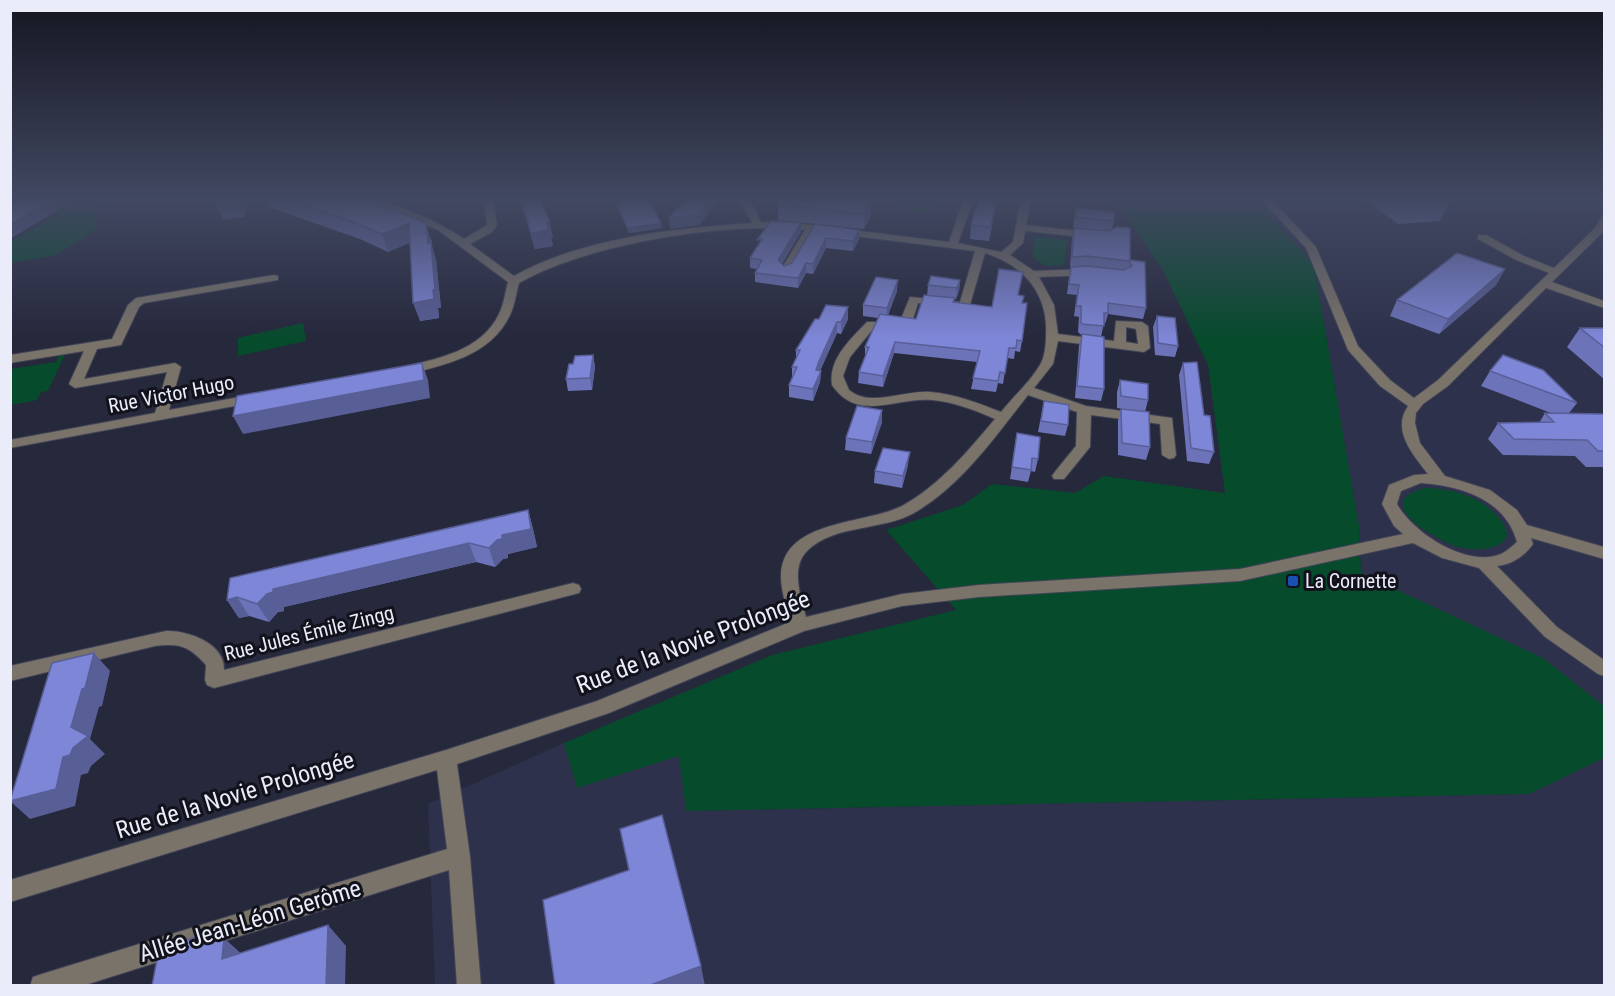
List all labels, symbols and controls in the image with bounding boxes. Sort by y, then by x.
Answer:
street label: Rue Victor Hugo [106,370,236,418]
place label: La Cornette [1305,569,1396,593]
marker: La Cornette [1286,574,1300,588]
street label: Rue de la Novie Prolongée [572,585,814,699]
street label: Rue Jules Émile Zingg [222,600,396,666]
street label: Rue de la Novie Prolongée [113,745,357,845]
street label: Allée Jean-Léon Gerôme [136,874,364,968]

